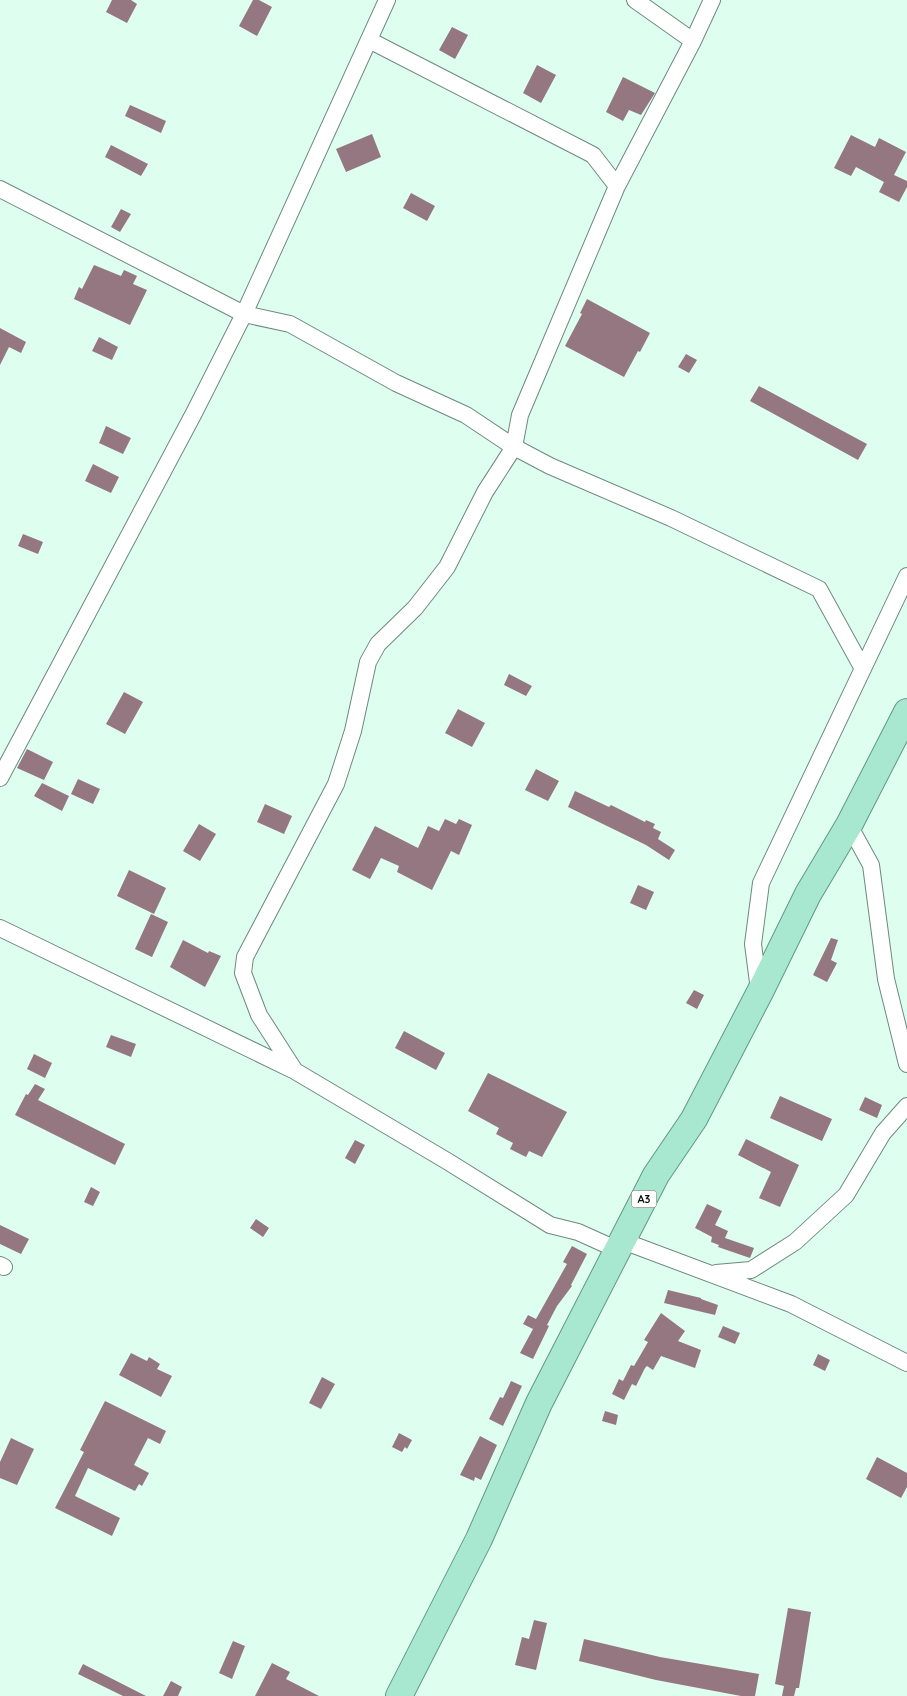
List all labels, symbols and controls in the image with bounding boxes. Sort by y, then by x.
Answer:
road number: A3 [632,1190,656,1208]

